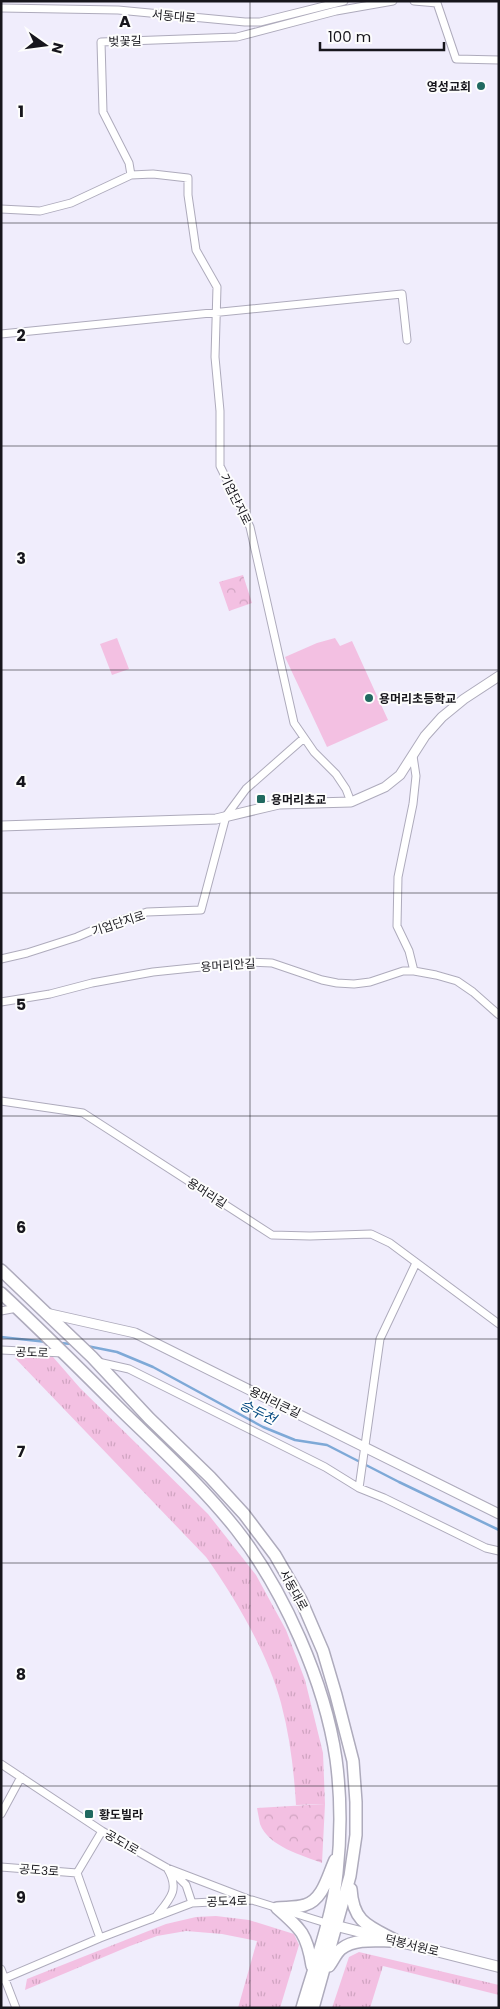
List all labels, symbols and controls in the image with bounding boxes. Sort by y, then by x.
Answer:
street label: 서동대로 [151,6,197,26]
text: A [119,10,131,33]
north arrow [20,20,70,70]
scale bar [320,20,444,52]
text: 100 m [328,26,371,47]
street label: 벚꽃길 [108,32,142,50]
text: N [47,41,69,56]
place label: 영성교회 [427,78,471,95]
marker: 영성교회 [475,80,487,92]
text: 1 [18,100,24,123]
text: 2 [16,324,26,347]
street label: 기업단지로 [216,470,256,528]
text: 3 [16,547,26,570]
place label: 용머리초등학교 [379,690,456,707]
marker: 용머리초등학교 [363,692,375,704]
text: 4 [16,770,27,793]
place label: 용머리초교 [271,791,326,808]
marker: 용머리초교 [255,793,267,805]
street label: 기업단지로 [89,906,147,940]
street label: 용머리안길 [200,955,256,975]
text: 5 [16,993,26,1016]
street label: 용머리길 [184,1174,230,1212]
text: 6 [16,1216,26,1239]
street label: 공도로 [15,1343,49,1361]
street label: 용머리큰길 [246,1382,304,1422]
water label: 승두천 [236,1395,281,1430]
text: 7 [17,1440,26,1463]
street label: 서동대로 [276,1567,312,1613]
text: 8 [16,1663,26,1686]
place label: 황도빌라 [99,1806,143,1823]
marker: 황도빌라 [83,1808,95,1820]
street label: 공도1로 [102,1825,142,1859]
street label: 공도3로 [18,1860,60,1880]
text: 9 [16,1886,26,1909]
street label: 공도4로 [206,1892,248,1910]
street label: 덕봉서원로 [383,1930,441,1960]

